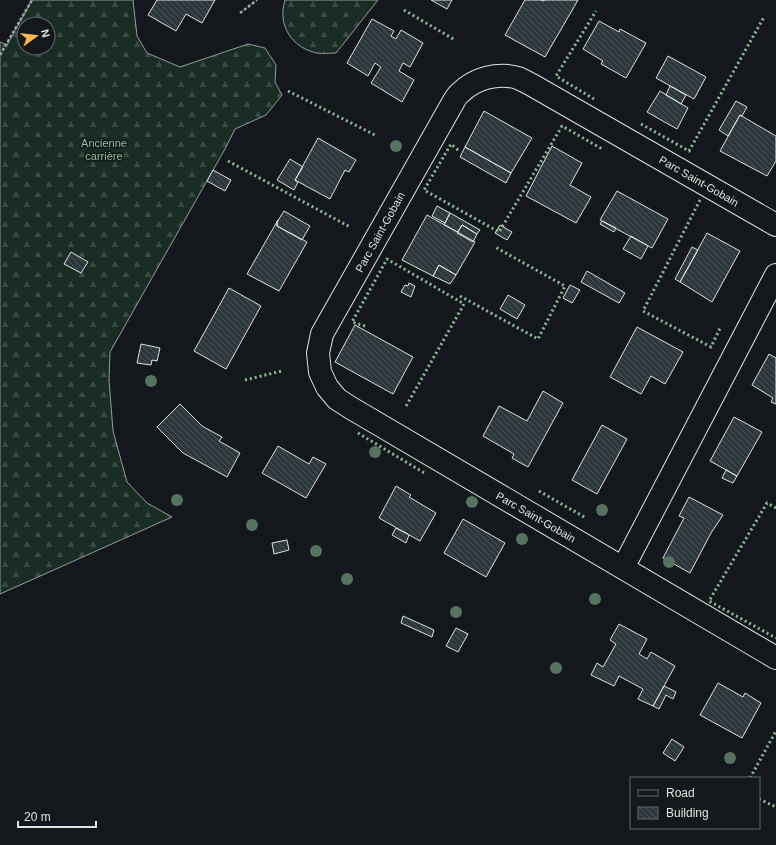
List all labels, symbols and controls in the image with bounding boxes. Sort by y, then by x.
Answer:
north arrow [16,16,56,56]
text: N [39,28,52,39]
park label: Ancienne carrière [81,137,127,162]
street label: Parc Saint-Gobain [657,153,741,209]
street label: Parc Saint-Gobain [353,190,407,274]
street label: Parc Saint-Gobain [494,489,578,545]
legend [630,777,760,829]
text: Road [666,786,695,800]
scale bar [18,803,96,829]
text: Building [666,806,709,820]
text: 20 m [24,810,51,824]

